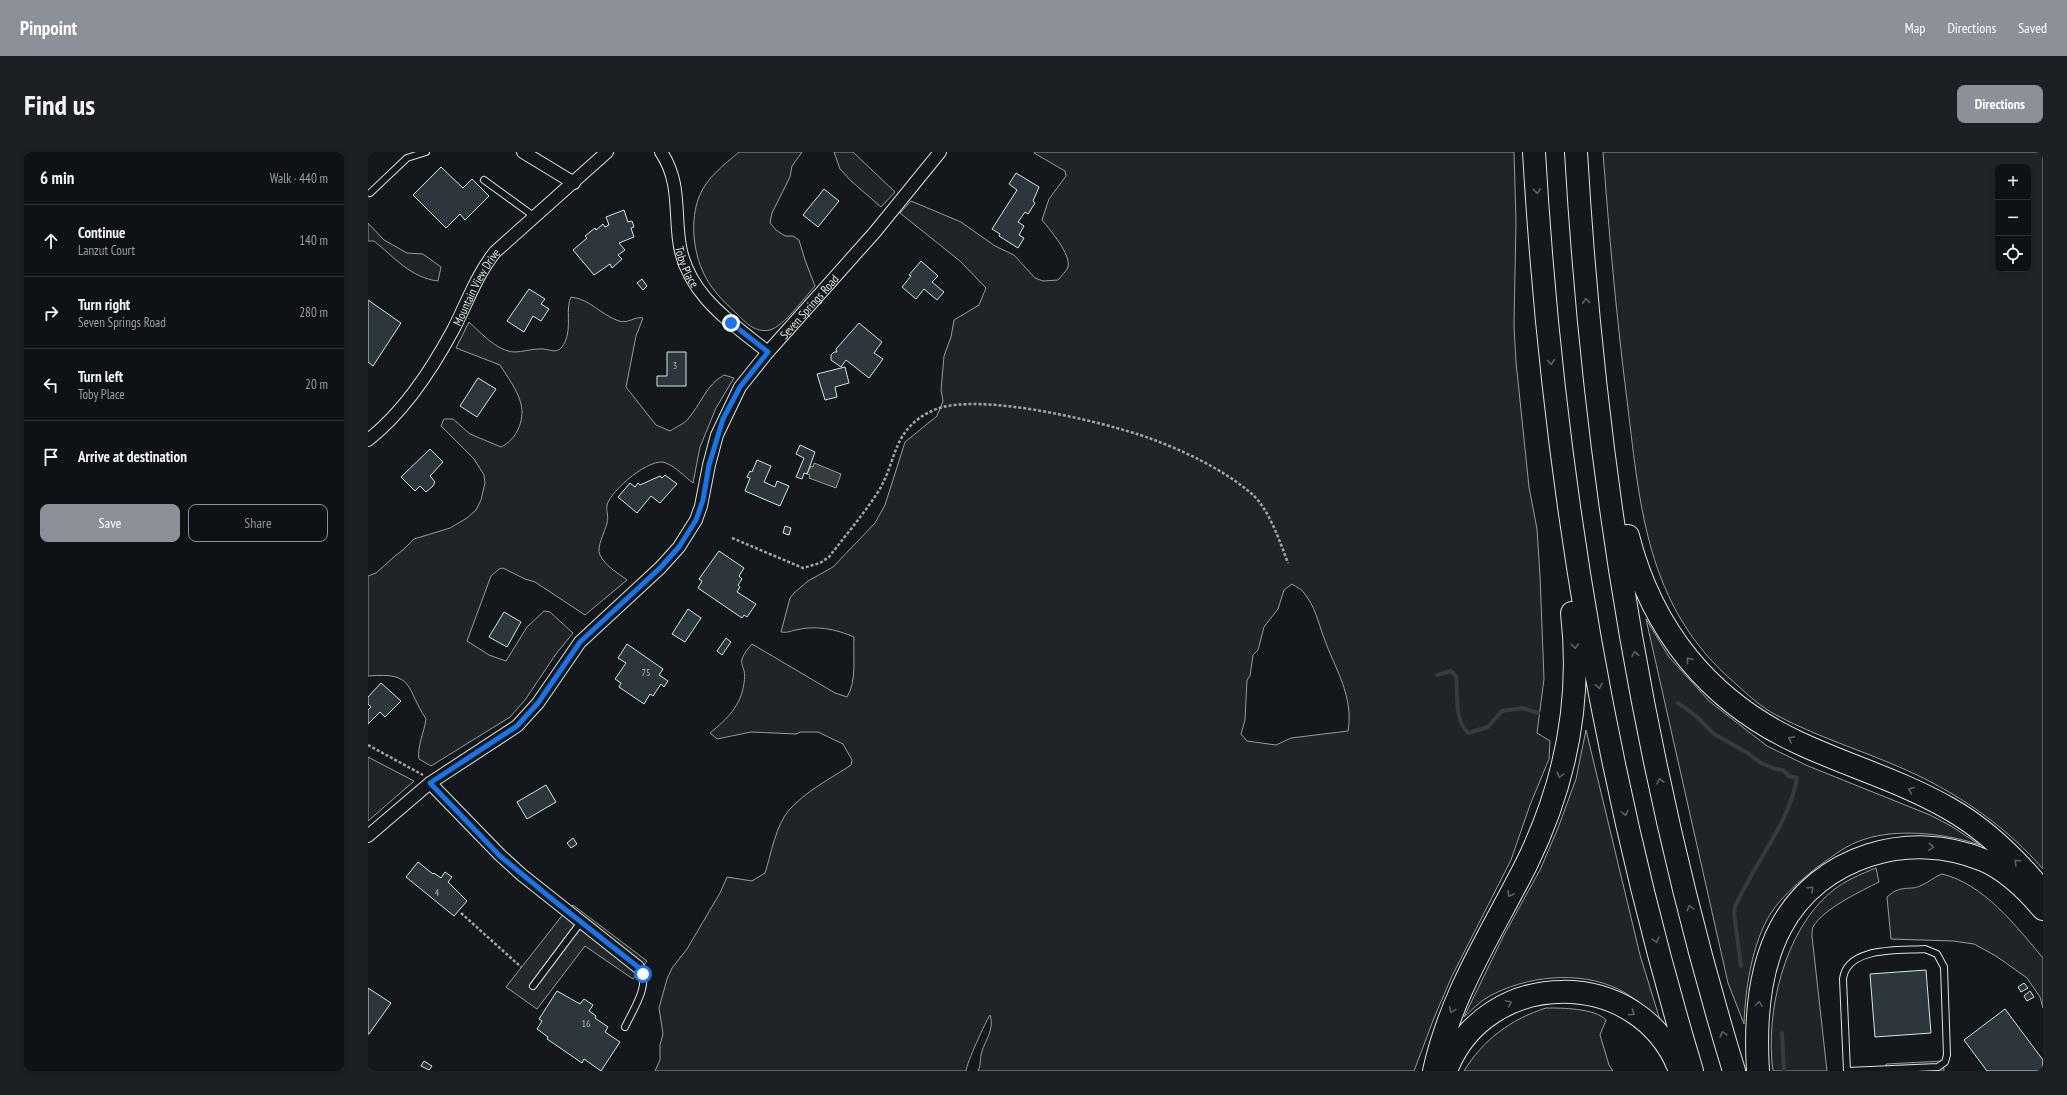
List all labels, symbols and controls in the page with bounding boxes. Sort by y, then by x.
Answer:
text: Pinpoint [20,16,77,40]
text: Map [1905,19,1925,37]
text: Directions [1947,19,1996,37]
text: Saved [2018,19,2047,37]
button: Directions [1957,85,2043,123]
text: Find us [24,86,95,123]
map controls [1995,164,2031,272]
button: + [1995,164,2031,200]
text: 6 min [40,167,74,189]
text: Walk · 440 m [270,170,328,187]
one-way arrow [1532,188,1541,194]
button: − [1995,200,2031,236]
text: Continue [78,223,125,242]
icon: ahead [40,230,62,252]
text: 140 m [299,232,328,249]
button: locate [1995,236,2031,272]
text: Lanzut Court [78,242,135,259]
street label: Mountain View Drive [449,244,502,328]
street label: Toby Place [673,245,703,290]
street label: Seven Springs Road [776,271,841,342]
text: Turn right [78,295,130,314]
one-way arrow [1581,297,1590,304]
icon: right [40,302,62,324]
text: 280 m [299,304,328,321]
text: Seven Springs Road [78,314,166,331]
route end [722,314,740,332]
house number: 3 [673,359,677,372]
one-way arrow [1546,359,1555,365]
text: Turn left [78,367,123,386]
icon: left [40,374,62,396]
text: 20 m [305,376,328,393]
text: Toby Place [78,386,125,403]
icon: arrive [40,446,62,468]
text: Arrive at destination [78,447,187,466]
button: Save [40,504,180,542]
button: Share [188,504,328,542]
one-way arrow [1571,643,1579,649]
one-way arrow [1631,651,1639,657]
one-way arrow [1687,658,1694,665]
house number: 75 [642,666,651,679]
one-way arrow [1594,683,1602,689]
one-way arrow [1788,736,1795,744]
one-way arrow [1557,772,1565,778]
one-way arrow [1657,778,1665,785]
one-way arrow [1907,787,1915,795]
one-way arrow [1621,810,1629,816]
one-way arrow [1928,843,1934,852]
one-way arrow [2015,859,2022,867]
house number: 4 [435,886,440,899]
one-way arrow [1807,886,1814,893]
one-way arrow [1507,890,1515,897]
one-way arrow [1686,905,1694,911]
one-way arrow [1651,936,1659,943]
route start [634,965,652,983]
one-way arrow [1504,1000,1512,1008]
one-way arrow [1754,1001,1763,1007]
one-way arrow [1448,1007,1456,1014]
one-way arrow [1628,1008,1635,1015]
house number: 16 [582,1017,591,1030]
one-way arrow [1719,1030,1728,1037]

